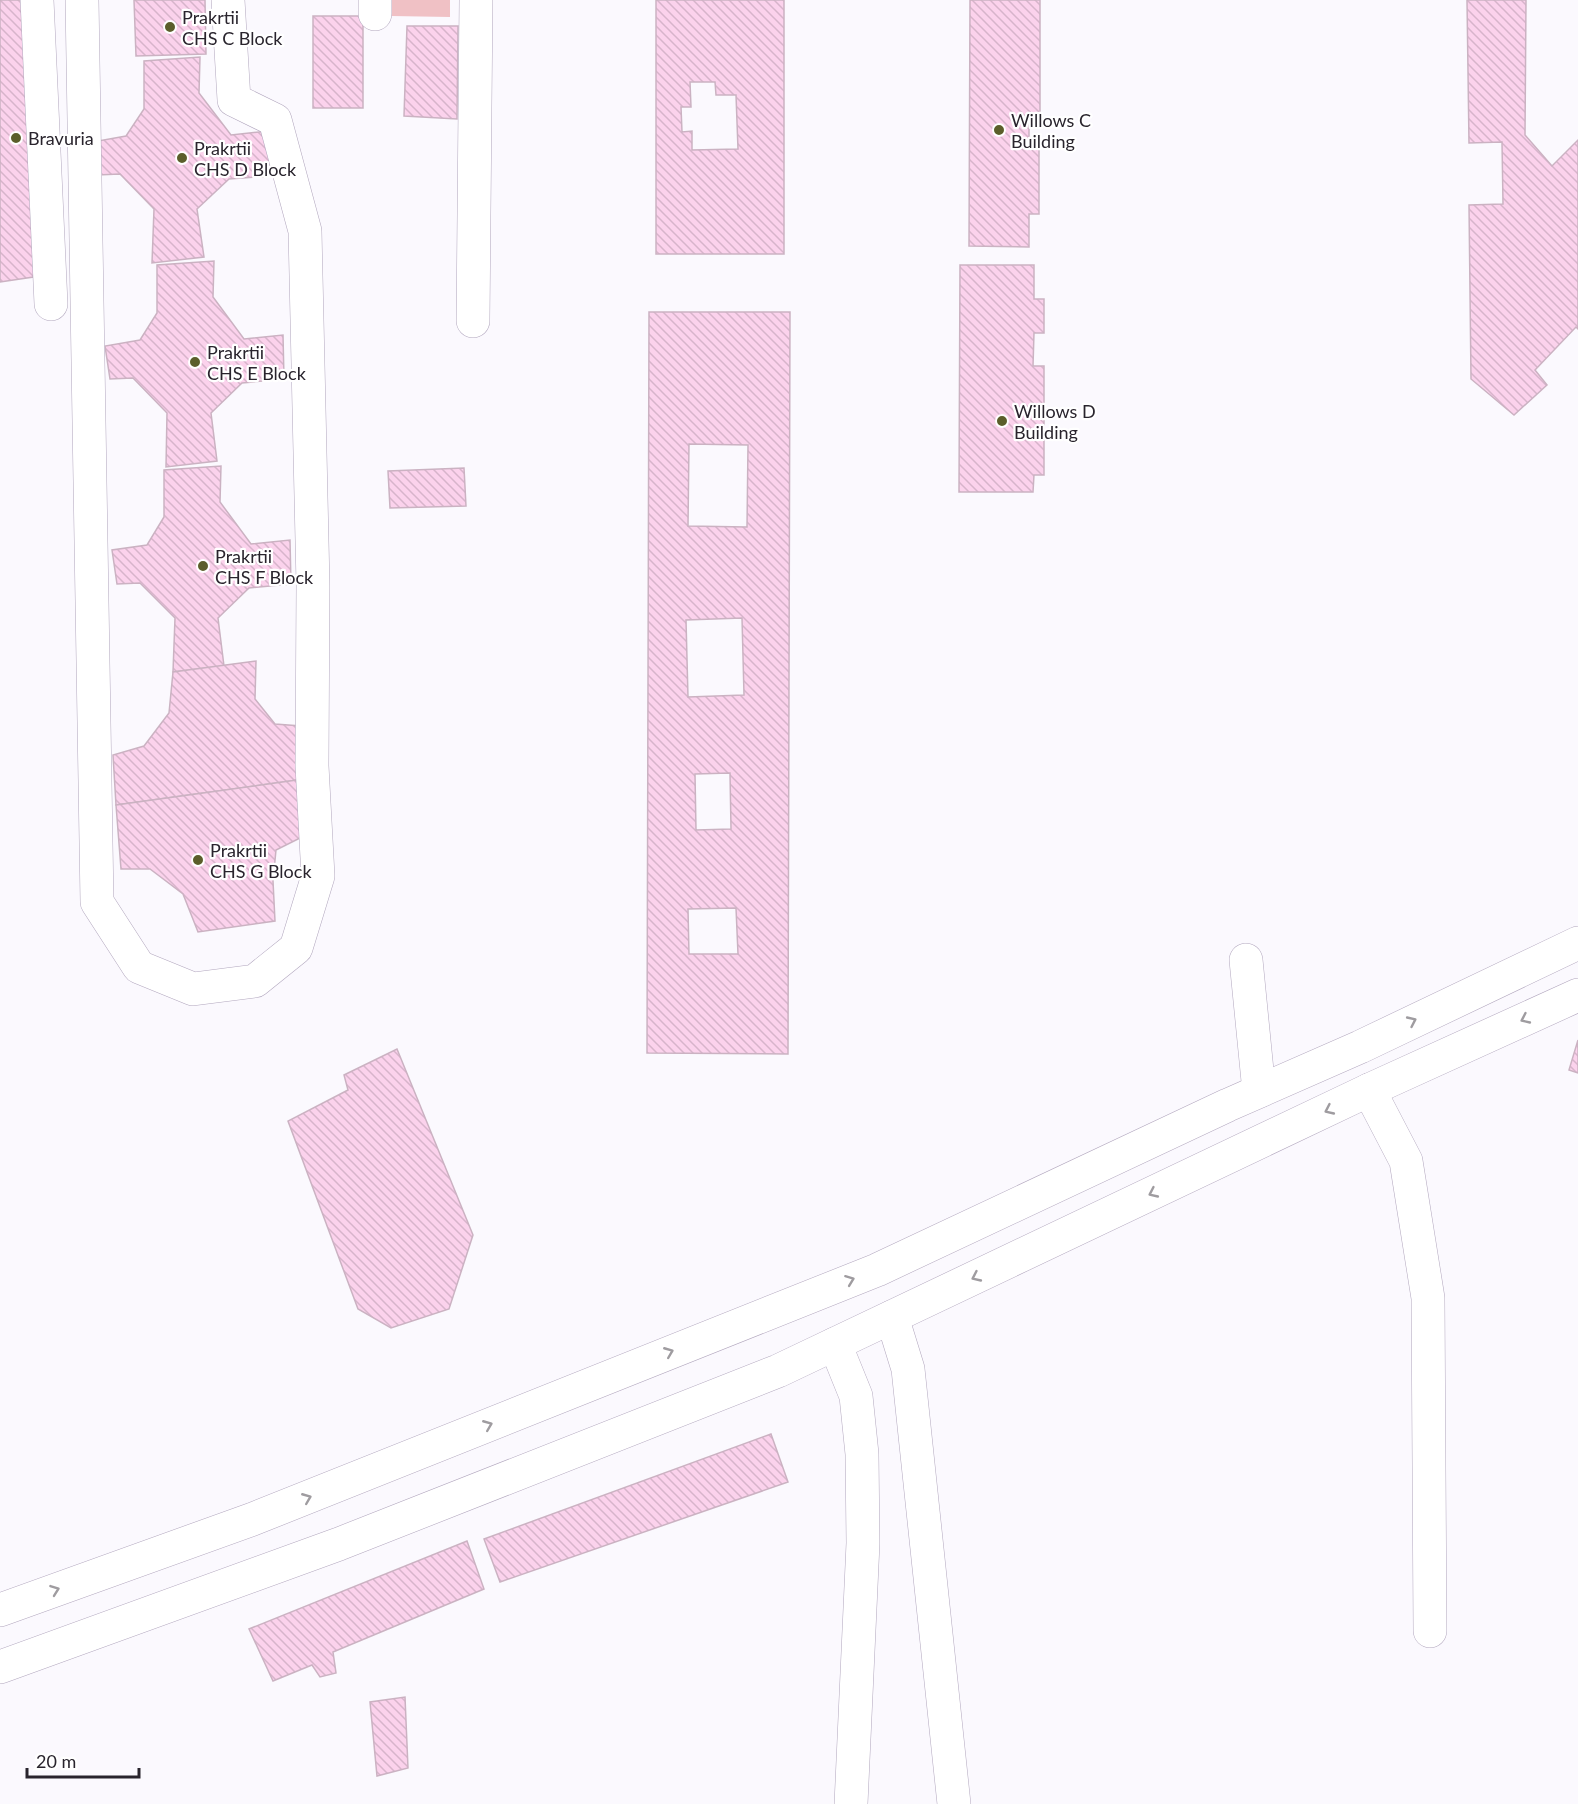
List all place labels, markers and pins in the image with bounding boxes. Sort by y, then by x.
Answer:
place label: Prakrtii CHS C Block [182,6,283,49]
marker: Prakrtii CHS C Block [163,20,177,34]
place label: Willows C Building [1011,109,1091,152]
marker: Willows C Building [992,123,1006,137]
place label: Bravuria [28,127,94,149]
marker: Bravuria [9,131,23,145]
place label: Prakrtii CHS D Block [194,137,297,180]
marker: Prakrtii CHS D Block [175,151,189,165]
place label: Prakrtii CHS E Block [207,341,307,384]
marker: Prakrtii CHS E Block [188,355,202,369]
place label: Willows D Building [1014,400,1096,443]
marker: Willows D Building [995,414,1009,428]
place label: Prakrtii CHS F Block [215,545,314,588]
marker: Prakrtii CHS F Block [196,559,210,573]
place label: Prakrtii CHS G Block [210,839,312,882]
marker: Prakrtii CHS G Block [191,853,205,867]

